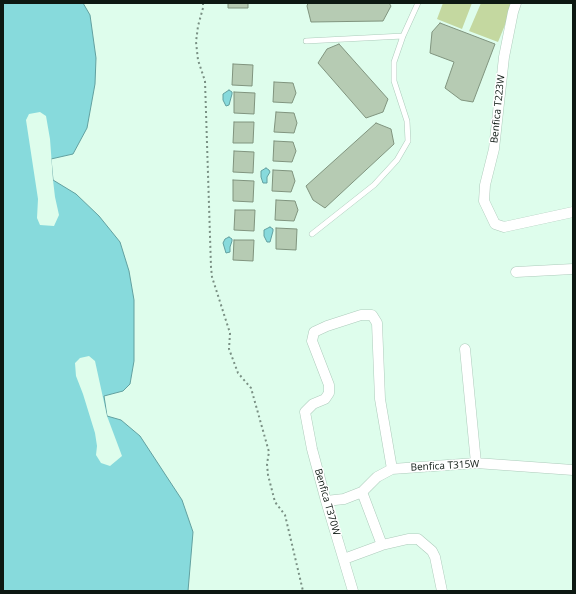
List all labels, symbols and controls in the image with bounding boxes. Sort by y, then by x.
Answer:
street label: Benfica T223W [488,74,508,144]
street label: Benfica T315W [410,458,480,474]
street label: Benfica T370W [312,467,342,537]

